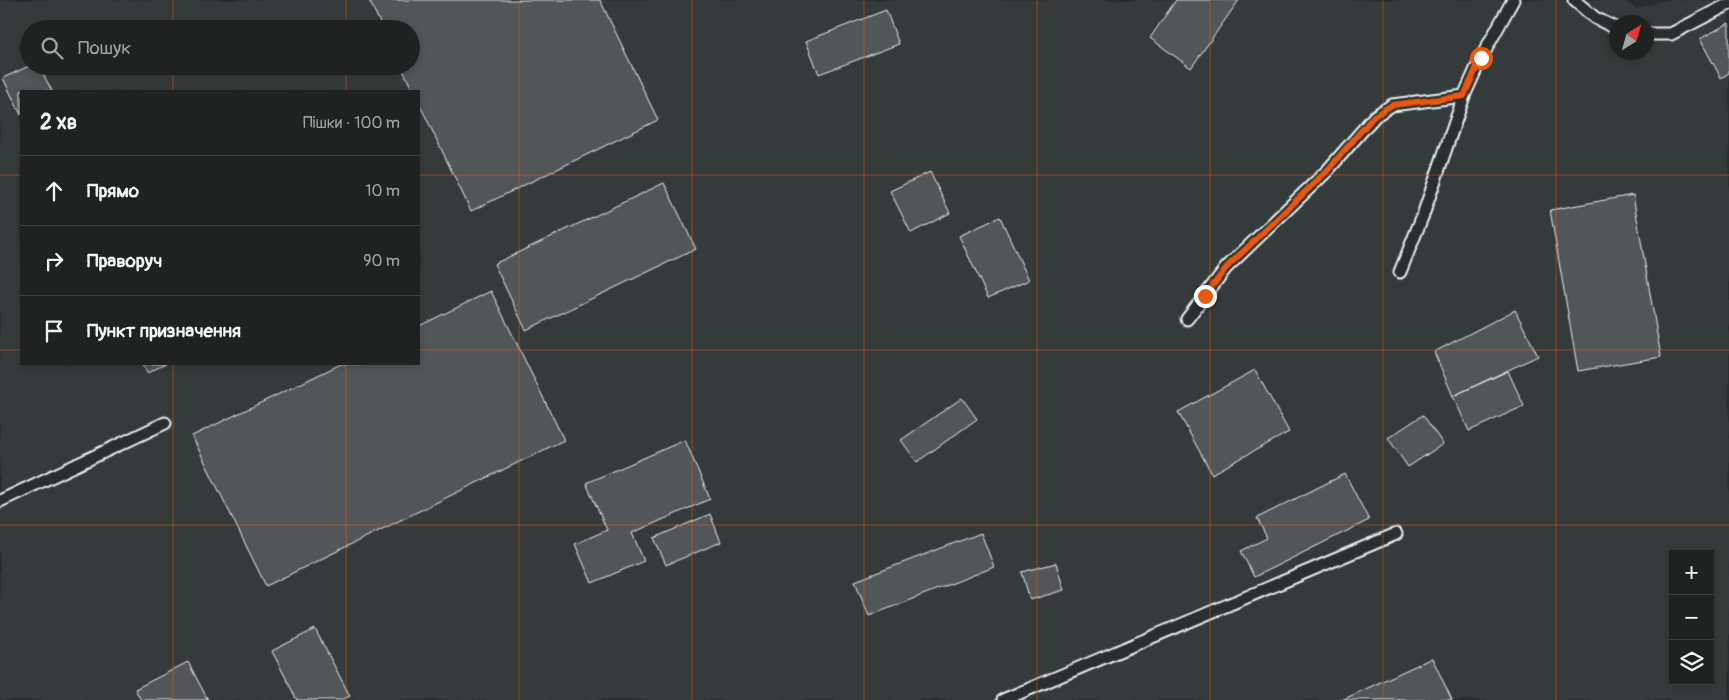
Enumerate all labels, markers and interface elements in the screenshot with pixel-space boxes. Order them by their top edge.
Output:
north arrow [1609,15,1654,60]
search box [20,20,420,75]
icon: search [38,34,66,62]
text: Пошук [78,36,131,60]
route start [1470,47,1493,70]
text: 2 хв [40,109,77,136]
text: Пішки · 100 m [303,113,400,133]
icon: ahead [40,177,68,205]
text: Прямо [87,179,139,203]
text: 10 m [365,181,400,201]
icon: right [40,247,68,275]
text: Праворуч [87,249,162,273]
text: 90 m [363,251,400,271]
route end [1194,285,1217,308]
icon: arrive [40,317,68,345]
text: Пункт призначення [87,319,241,343]
map controls [1669,550,1714,685]
button: + [1669,550,1714,595]
button: − [1669,595,1714,640]
button: layers [1669,640,1714,685]

